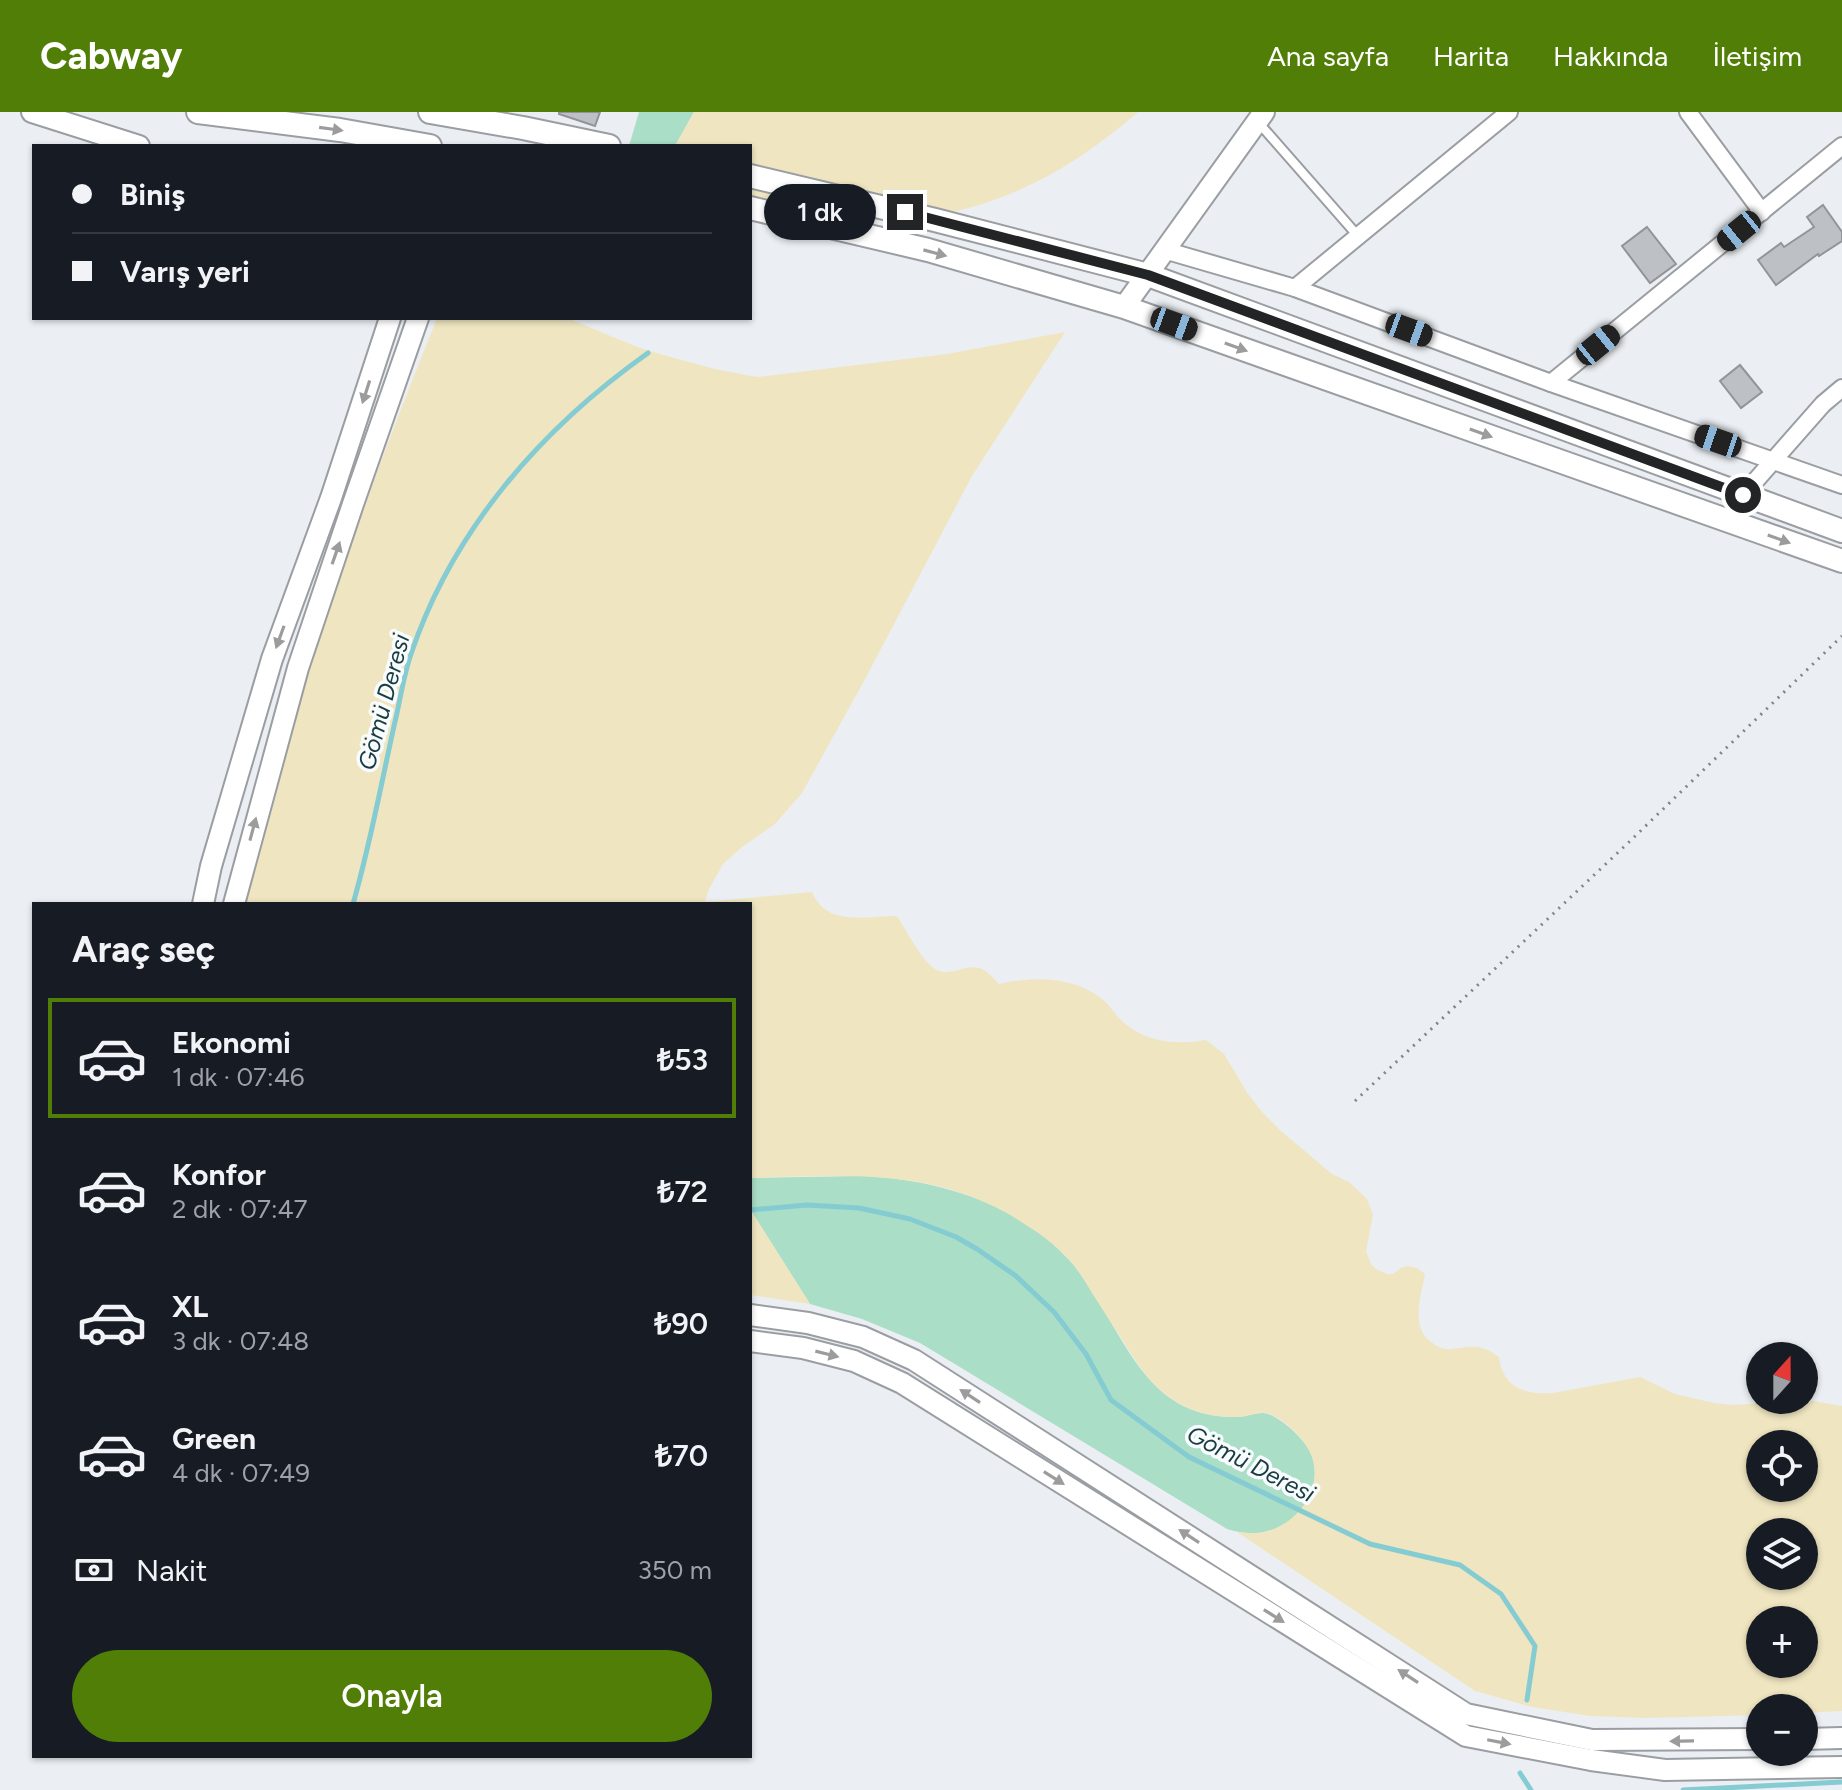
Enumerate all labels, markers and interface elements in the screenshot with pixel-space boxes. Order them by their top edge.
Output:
text: Cabway [40,33,182,79]
text: Ana sayfa [1267,39,1389,73]
text: Harita [1433,39,1509,73]
text: Hakkında [1553,39,1668,73]
text: İletişim [1712,39,1802,73]
one-way arrow [319,123,344,136]
text: Biniş [120,176,186,213]
callout: 1 dk [765,184,877,240]
route end [887,194,923,230]
text: 1 dk [797,196,843,228]
car [1713,207,1765,255]
one-way arrow [922,247,947,259]
text: Varış yeri [120,253,250,290]
car [1147,305,1201,343]
car [1382,311,1436,349]
car [1572,321,1624,369]
one-way arrow [1224,341,1248,353]
one-way arrow [359,380,371,404]
car [1691,422,1745,460]
one-way arrow [1470,428,1494,440]
route start [1725,477,1761,513]
one-way arrow [1767,533,1791,546]
one-way arrow [331,541,343,565]
one-way arrow [273,625,286,649]
water label: Gömü Deresi [351,630,416,773]
one-way arrow [248,816,260,841]
text: Araç seç [72,928,215,971]
icon: car [76,1022,148,1094]
text: Ekonomi [172,1024,291,1061]
text: ₺53 [657,1041,708,1078]
text: 1 dk · 07:46 [172,1061,305,1093]
icon: car [76,1154,148,1226]
text: Konfor [172,1156,266,1193]
text: ₺72 [657,1173,708,1210]
text: 2 dk · 07:47 [172,1193,308,1225]
icon: car [76,1286,148,1358]
text: XL [172,1288,208,1325]
text: ₺90 [654,1305,708,1342]
text: 3 dk · 07:48 [172,1325,309,1357]
north arrow [1746,1342,1818,1414]
map controls [1746,1342,1818,1766]
one-way arrow [814,1348,839,1361]
one-way arrow [959,1389,981,1403]
icon: car [76,1418,148,1490]
water label: Gömü Deresi [1182,1419,1320,1508]
text: Green [172,1420,256,1457]
button: locate [1746,1430,1818,1502]
text: ₺70 [655,1437,708,1474]
text: 4 dk · 07:49 [172,1457,310,1489]
one-way arrow [1043,1471,1065,1485]
button: layers [1746,1518,1818,1590]
one-way arrow [1178,1530,1200,1544]
icon: cash [72,1548,116,1592]
text: Nakit [136,1552,207,1589]
text: 350 m [638,1554,712,1586]
button: + [1746,1606,1818,1678]
one-way arrow [1263,1609,1285,1623]
button: Onayla [72,1650,712,1742]
one-way arrow [1397,1670,1419,1684]
button: − [1746,1694,1818,1766]
one-way arrow [1669,1734,1694,1747]
one-way arrow [1487,1737,1512,1749]

